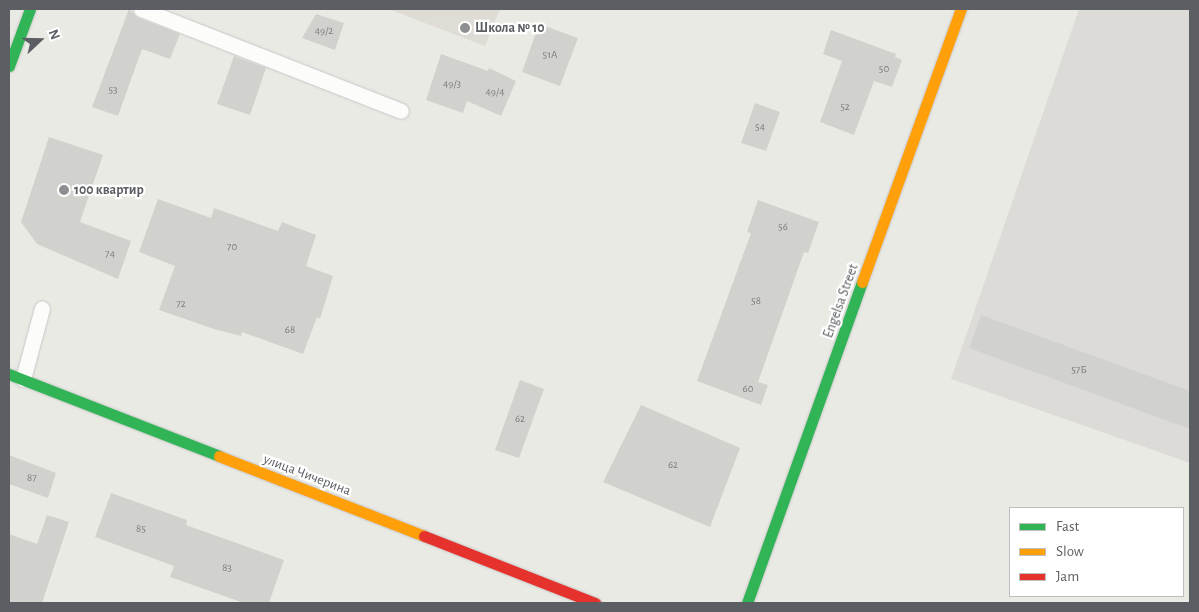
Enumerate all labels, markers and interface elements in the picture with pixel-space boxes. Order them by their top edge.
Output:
north arrow [15,15,65,65]
place label: Школа № 10 [475,20,544,36]
marker: Школа № 10 [459,22,471,34]
house number: 49/2 [315,24,333,38]
text: N [46,28,62,42]
house number: 51А [543,48,557,62]
house number: 50 [879,62,889,76]
house number: 49/3 [443,77,461,91]
house number: 53 [108,83,118,97]
house number: 49/4 [486,85,504,99]
house number: 52 [840,100,850,114]
house number: 54 [755,120,765,134]
place label: 100 квартир [74,182,144,198]
marker: 100 квартир [58,184,70,196]
house number: 56 [778,220,788,234]
house number: 70 [227,240,237,254]
house number: 74 [105,247,115,261]
street label: Engelsa Street [820,262,862,340]
house number: 58 [751,294,761,308]
house number: 72 [176,297,186,311]
house number: 68 [285,323,295,337]
house number: 57Б [1071,363,1087,377]
house number: 60 [743,382,753,396]
house number: 62 [515,412,525,426]
street label: улица Чичерина [261,451,353,499]
house number: 62 [668,458,678,472]
house number: 87 [27,471,37,485]
legend [1009,507,1184,597]
text: Fast [1056,519,1079,534]
house number: 85 [136,522,146,536]
text: Slow [1056,544,1084,559]
house number: 83 [222,561,232,575]
text: Jam [1056,569,1079,584]

